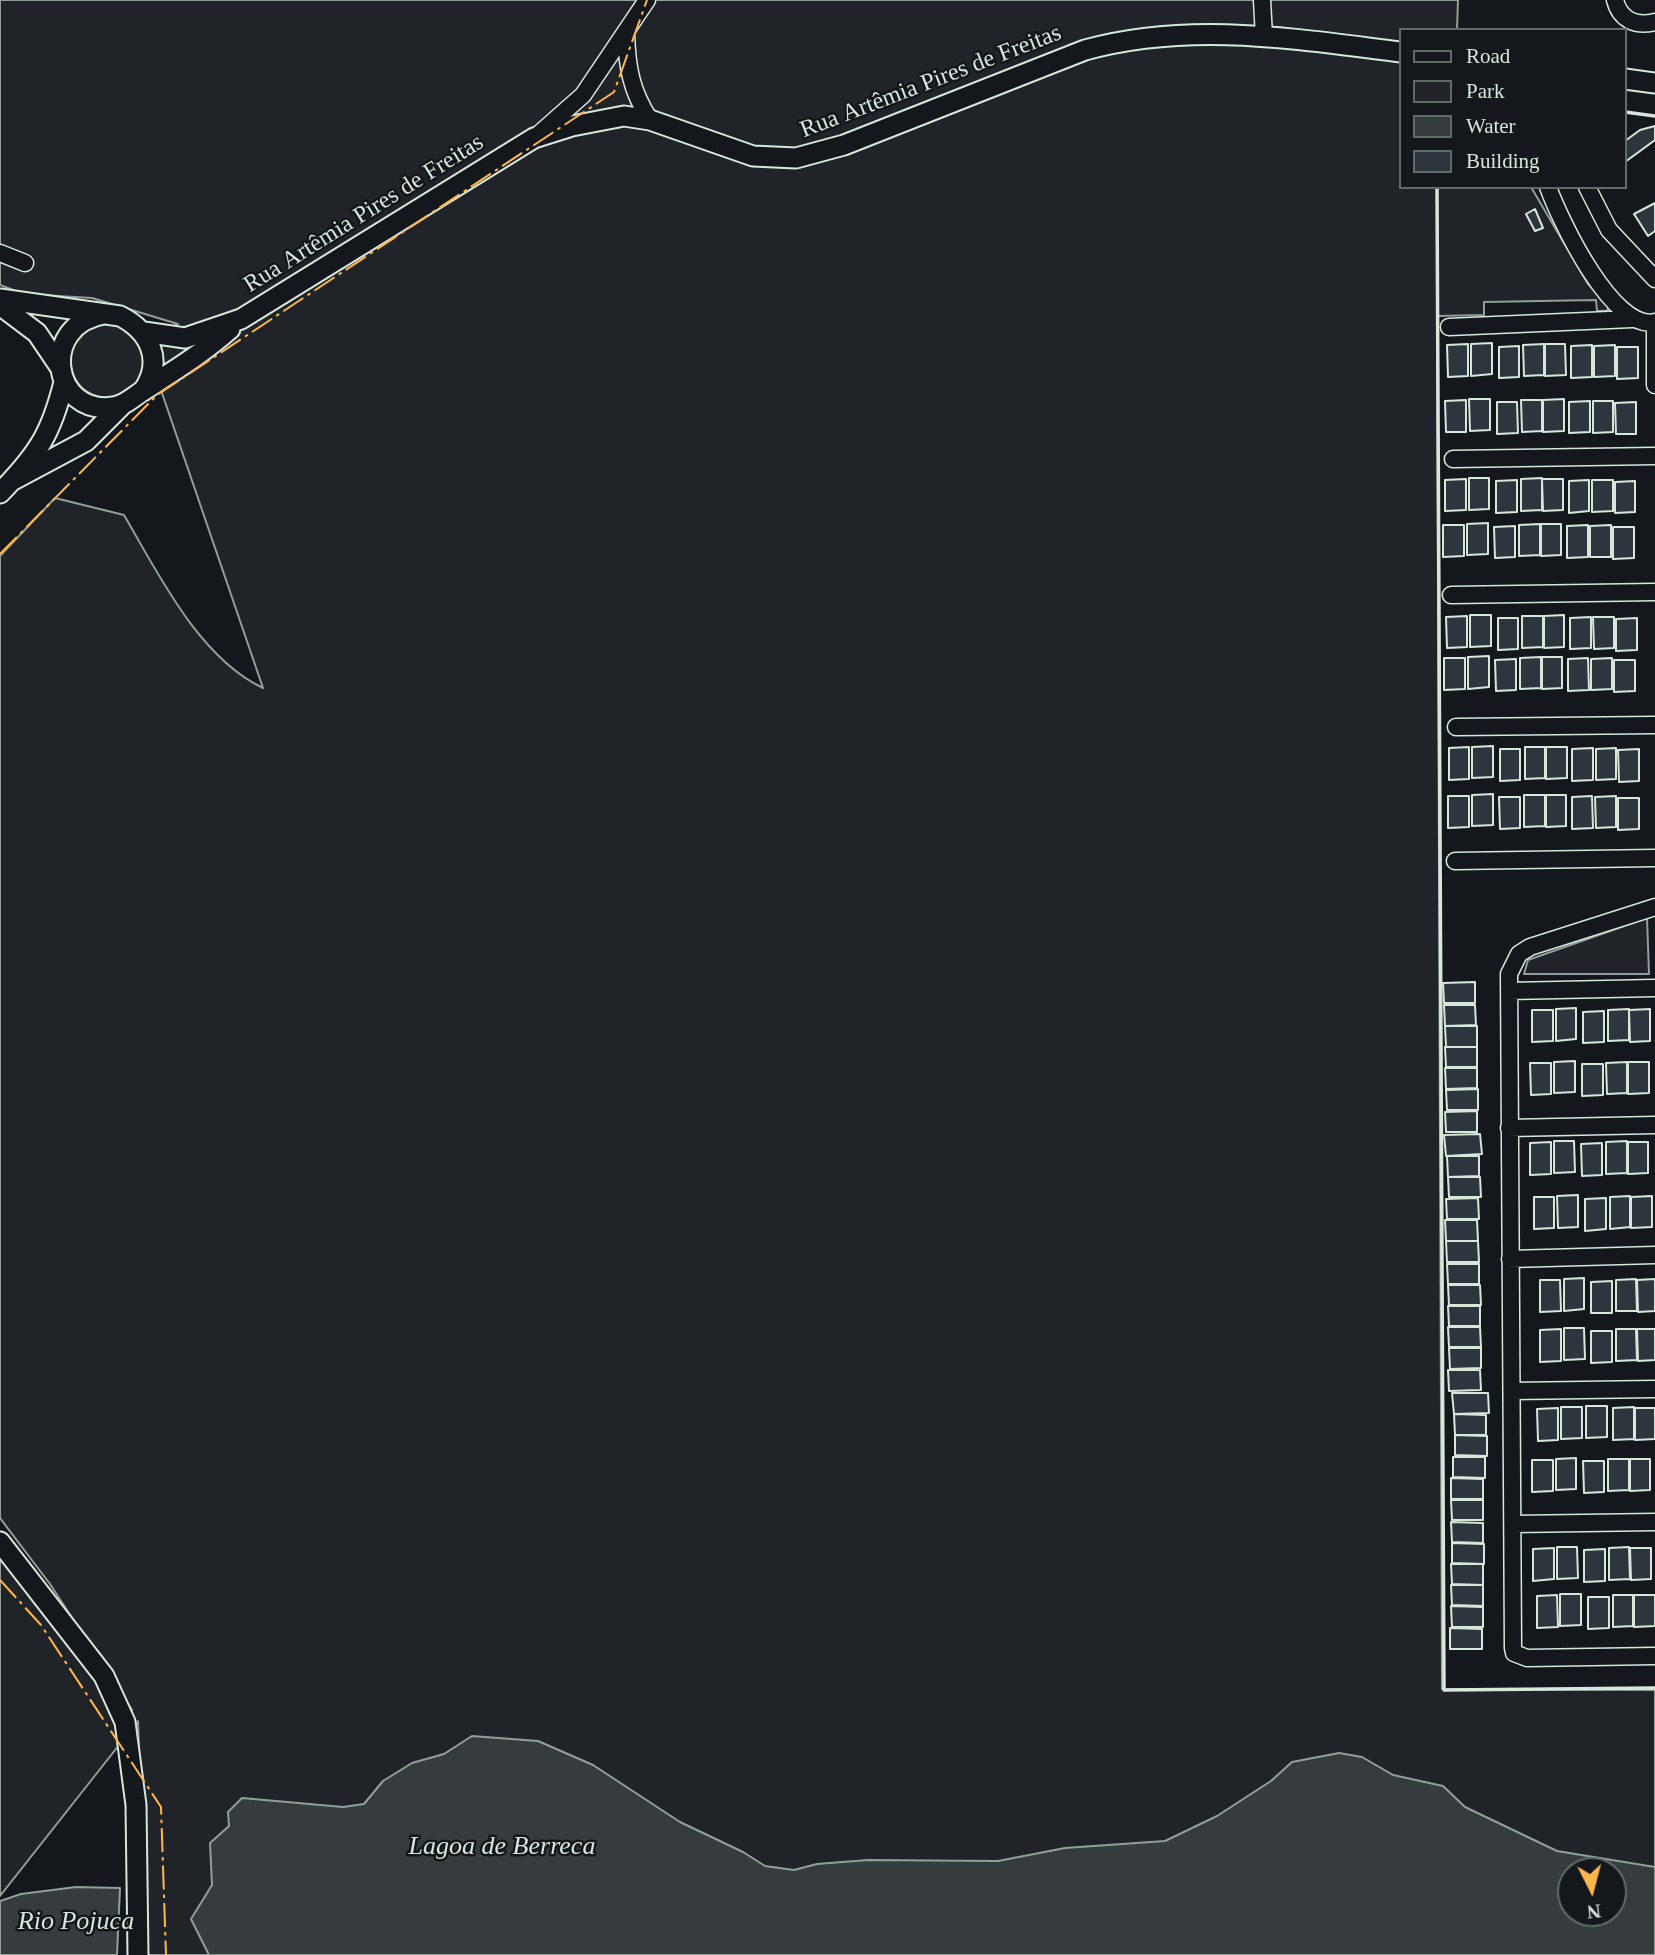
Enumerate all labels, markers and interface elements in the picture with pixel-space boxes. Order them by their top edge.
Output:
street label: Rua Artêmia Pires de Freitas [796,19,1066,145]
legend [1400,28,1627,189]
text: Road [1466,44,1510,68]
text: Park [1466,79,1505,103]
text: Water [1466,114,1516,138]
street label: Rua Artêmia Pires de Freitas [239,128,489,300]
text: Building [1466,149,1540,173]
water label: Lagoa de Berreca [409,1831,595,1863]
north arrow [1557,1857,1627,1927]
text: N [1586,1900,1602,1923]
water label: Rio Pojuca [18,1906,134,1938]

